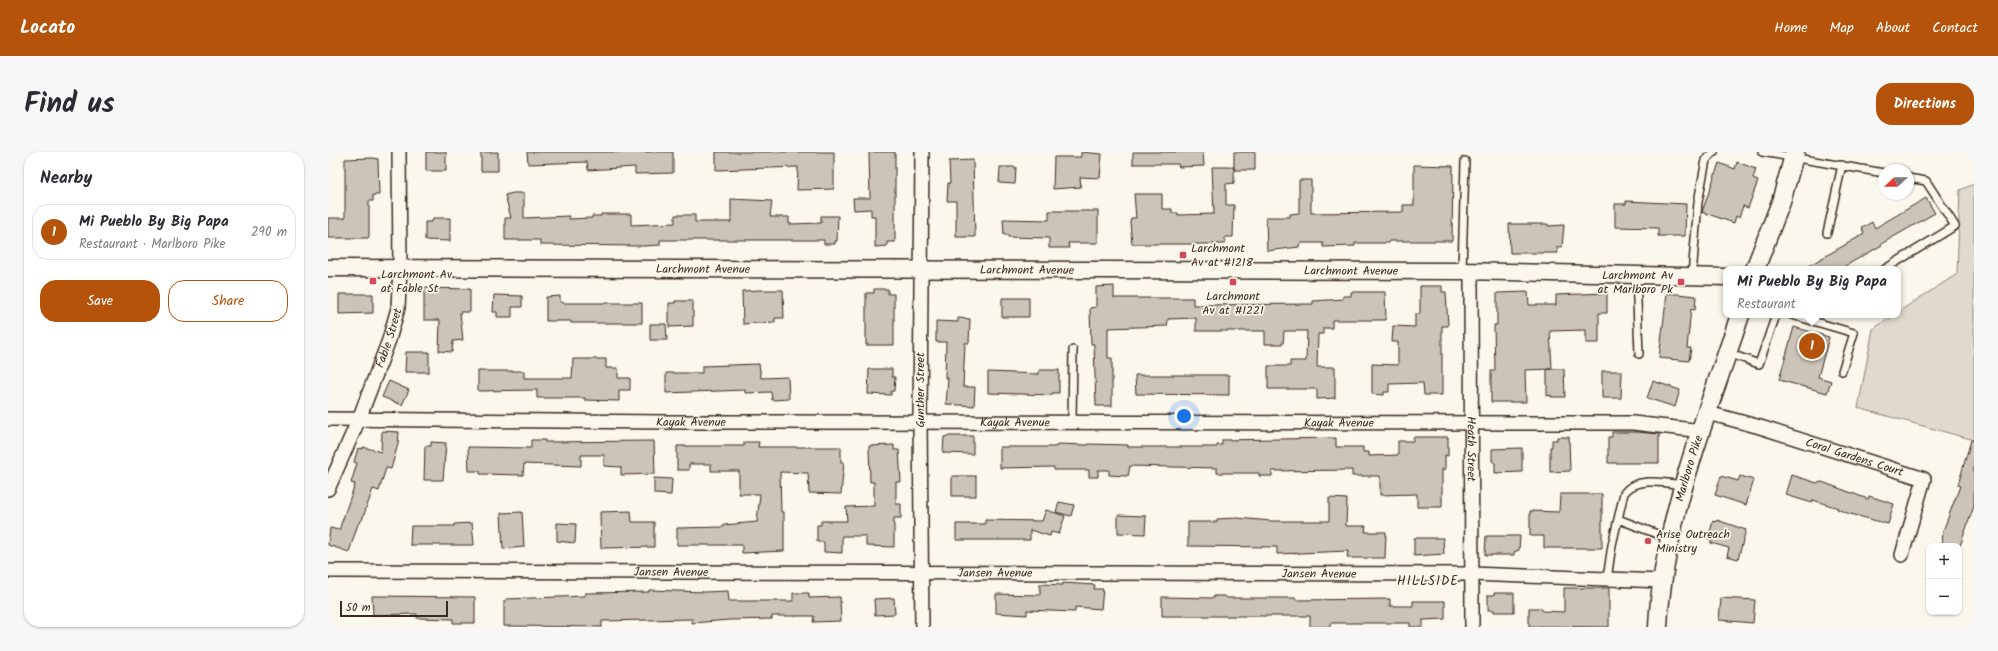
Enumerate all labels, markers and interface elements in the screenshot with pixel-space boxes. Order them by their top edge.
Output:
text: Locato [20,13,75,43]
text: Home [1774,17,1808,39]
text: Map [1830,17,1854,39]
text: About [1876,17,1910,39]
text: Contact [1932,17,1978,39]
text: Find us [24,82,115,127]
button: Directions [1876,83,1974,125]
north arrow [1878,164,1914,200]
text: Nearby [40,165,92,192]
text: Mi Pueblo By Big Papa [79,210,229,234]
text: 1 [52,222,56,243]
text: 290 m [251,222,287,243]
text: Restaurant · Marlboro Pike [79,234,225,255]
place label: Larchmont Av at #1218 [1191,239,1254,272]
marker: Larchmont Av at #1218 [1178,250,1188,260]
street label: Larchmont Avenue [656,259,751,279]
street label: Larchmont Avenue [980,260,1075,279]
street label: Larchmont Avenue [1304,261,1399,280]
place label: Larchmont Av at Fable St [381,265,453,298]
place label: Larchmont Av at Marlboro Pk [1598,266,1674,299]
popup [1723,266,1901,318]
text: Mi Pueblo By Big Papa [1737,270,1887,294]
marker: Larchmont Av at Fable St [368,276,378,286]
marker: Larchmont Av at #1221 [1228,277,1238,287]
marker: Larchmont Av at Marlboro Pk [1676,277,1686,287]
button: Save [40,280,160,322]
button: Share [168,280,288,322]
place label: Larchmont Av at #1221 [1202,287,1264,320]
text: Restaurant [1737,294,1796,315]
street label: Fable Street [370,305,407,370]
pin: 1 [1799,331,1825,361]
street label: Gunther Street [911,352,930,428]
your location [1174,406,1194,426]
street label: Kayak Avenue [656,412,727,432]
street label: Kayak Avenue [980,413,1051,432]
street label: Kayak Avenue [1304,413,1375,432]
street label: Heath Street [1462,416,1481,482]
street label: Marlboro Pike [1670,432,1708,504]
street label: Coral Gardens Court [1803,433,1906,482]
place label: Arise Outreach Ministry [1656,525,1730,558]
marker: Arise Outreach Ministry [1643,536,1653,546]
map controls [1926,543,1962,615]
button: + [1926,543,1962,579]
street label: Jansen Avenue [634,562,709,581]
street label: Jansen Avenue [958,563,1033,582]
street label: Jansen Avenue [1282,564,1357,583]
district label: HILLSIDE [1397,571,1459,592]
button: − [1926,579,1962,615]
scale bar [340,599,448,618]
text: 50 m [346,599,371,617]

